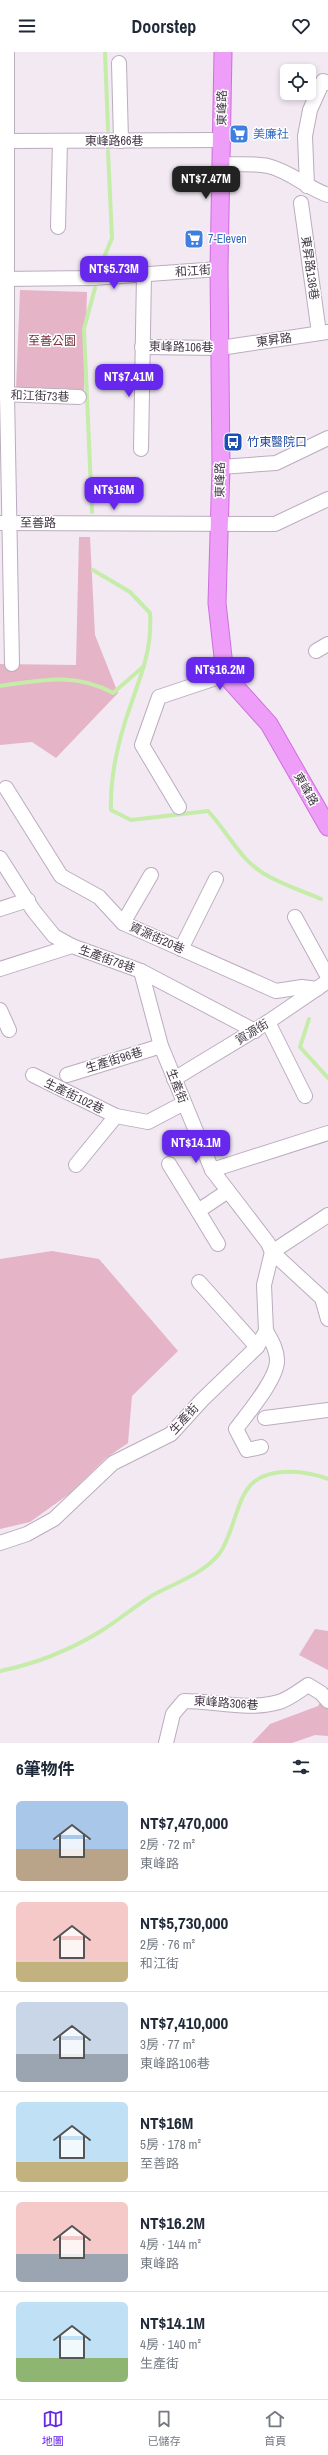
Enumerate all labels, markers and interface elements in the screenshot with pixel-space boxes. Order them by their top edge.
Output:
text: Doorstep [132,14,196,39]
icon: menu [16,15,38,37]
icon: heart [290,15,312,37]
map controls [280,64,316,100]
button: locate [280,64,316,100]
street label: 東峰路 [214,90,230,126]
supermarket icon: 美廉社 [228,123,250,145]
place label: 美廉社 [253,126,289,142]
street label: 東峰路66巷 [85,133,143,149]
pin: NT$7.47M [165,166,247,200]
text: NT$7.47M [181,170,231,187]
supermarket icon: 7-Eleven [183,228,205,250]
place label: 7-Eleven [208,231,247,247]
street label: 東昇路136巷 [298,235,322,301]
pin: NT$5.73M [73,256,155,290]
text: NT$5.73M [89,260,139,277]
street label: 和江街 [174,262,212,280]
street label: 東昇路 [255,330,293,350]
park label: 至善公園 [28,333,76,349]
street label: 東峰路106巷 [149,338,213,356]
pin: NT$7.41M [88,364,170,398]
text: NT$7.41M [104,368,154,385]
street label: 和江街73巷 [10,387,70,405]
bus stop icon: 竹東醫院口 [222,431,244,453]
place label: 竹東醫院口 [247,434,307,450]
street label: 東峰路 [212,462,228,498]
pin: NT$16M [81,477,147,511]
text: NT$16M [94,481,134,498]
street label: 至善路 [20,515,56,531]
pin: NT$16.2M [179,657,261,691]
text: NT$16.2M [195,661,245,678]
street label: 東峰路 [290,769,322,809]
street label: 資源街20巷 [127,919,187,957]
street label: 生產街78巷 [77,941,137,977]
street label: 資源街 [232,1016,272,1048]
street label: 生產街96巷 [83,1044,145,1076]
street label: 生產街 [163,1066,191,1106]
street label: 生產街102巷 [42,1075,106,1117]
pin: NT$14.1M [155,1130,237,1164]
text: NT$14.1M [171,1134,221,1151]
street label: 生產街 [166,1400,202,1438]
street label: 東峰路306巷 [193,1693,259,1713]
icon: filters [290,1756,312,1778]
text: 6筆物件 [16,1757,75,1780]
text: NT$7,470,000 [140,1811,228,1834]
icon: home [48,1817,96,1865]
text: 2房 · 72 m² [140,1836,195,1853]
text: 東峰路 [140,1855,179,1872]
text: NT$5,730,000 [140,1911,228,1934]
icon: home [48,1918,96,1966]
text: 2房 · 76 m² [140,1936,195,1953]
text: 和江街 [140,1955,179,1972]
text: NT$7,410,000 [140,2011,228,2034]
icon: home [48,2018,96,2066]
text: 3房 · 77 m² [140,2036,195,2053]
text: 東峰路106巷 [140,2055,210,2072]
text: NT$16M [140,2111,193,2134]
icon: home [48,2118,96,2166]
text: 5房 · 178 m² [140,2136,201,2153]
text: 至善路 [140,2155,179,2172]
text: NT$16.2M [140,2211,205,2234]
icon: home [48,2218,96,2266]
text: 4房 · 144 m² [140,2236,201,2253]
text: 東峰路 [140,2255,179,2272]
text: NT$14.1M [140,2311,205,2334]
icon: home [48,2318,96,2366]
text: 4房 · 140 m² [140,2336,201,2353]
text: 生產街 [140,2355,179,2372]
tab: 地圖 [42,2408,64,2448]
tab: 已儲存 [147,2408,180,2448]
tab: 首頁 [264,2408,286,2448]

